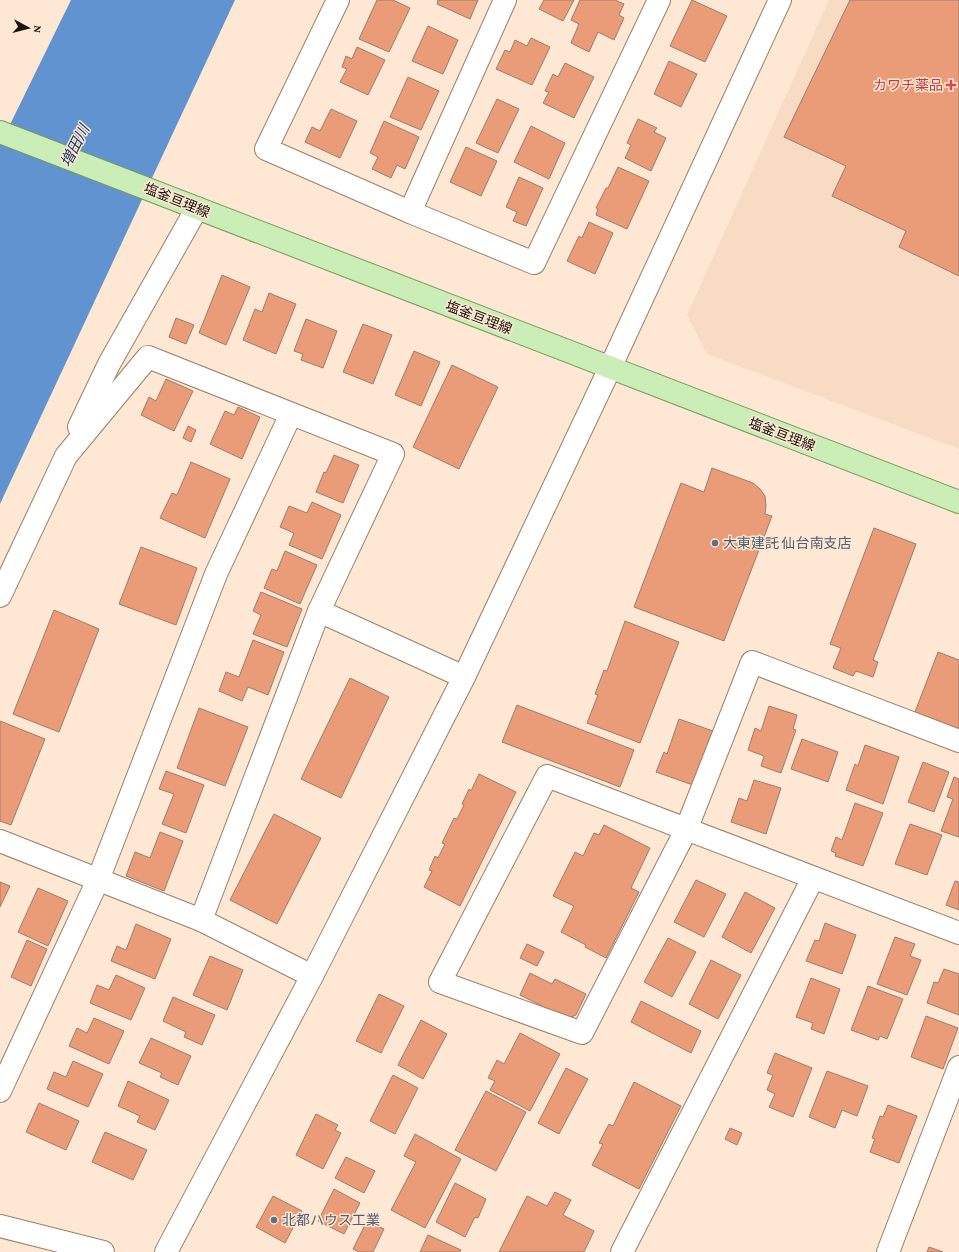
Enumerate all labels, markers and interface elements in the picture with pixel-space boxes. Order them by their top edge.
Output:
north arrow [8,8,48,48]
text: N [31,25,44,34]
place label: カワチ薬品 [873,77,943,93]
marker: カワチ薬品 [946,80,956,90]
water label: 増田川 [58,121,93,170]
street label: 塩釜亘理線 [142,179,212,221]
street label: 塩釜亘理線 [443,297,515,337]
street label: 塩釜亘理線 [746,414,818,454]
place label: 大東建託 仙台南支店 [723,535,852,551]
marker: 大東建託 仙台南支店 [710,538,720,548]
place label: 北都ハウス工業 [282,1212,380,1228]
marker: 北都ハウス工業 [269,1215,279,1225]

